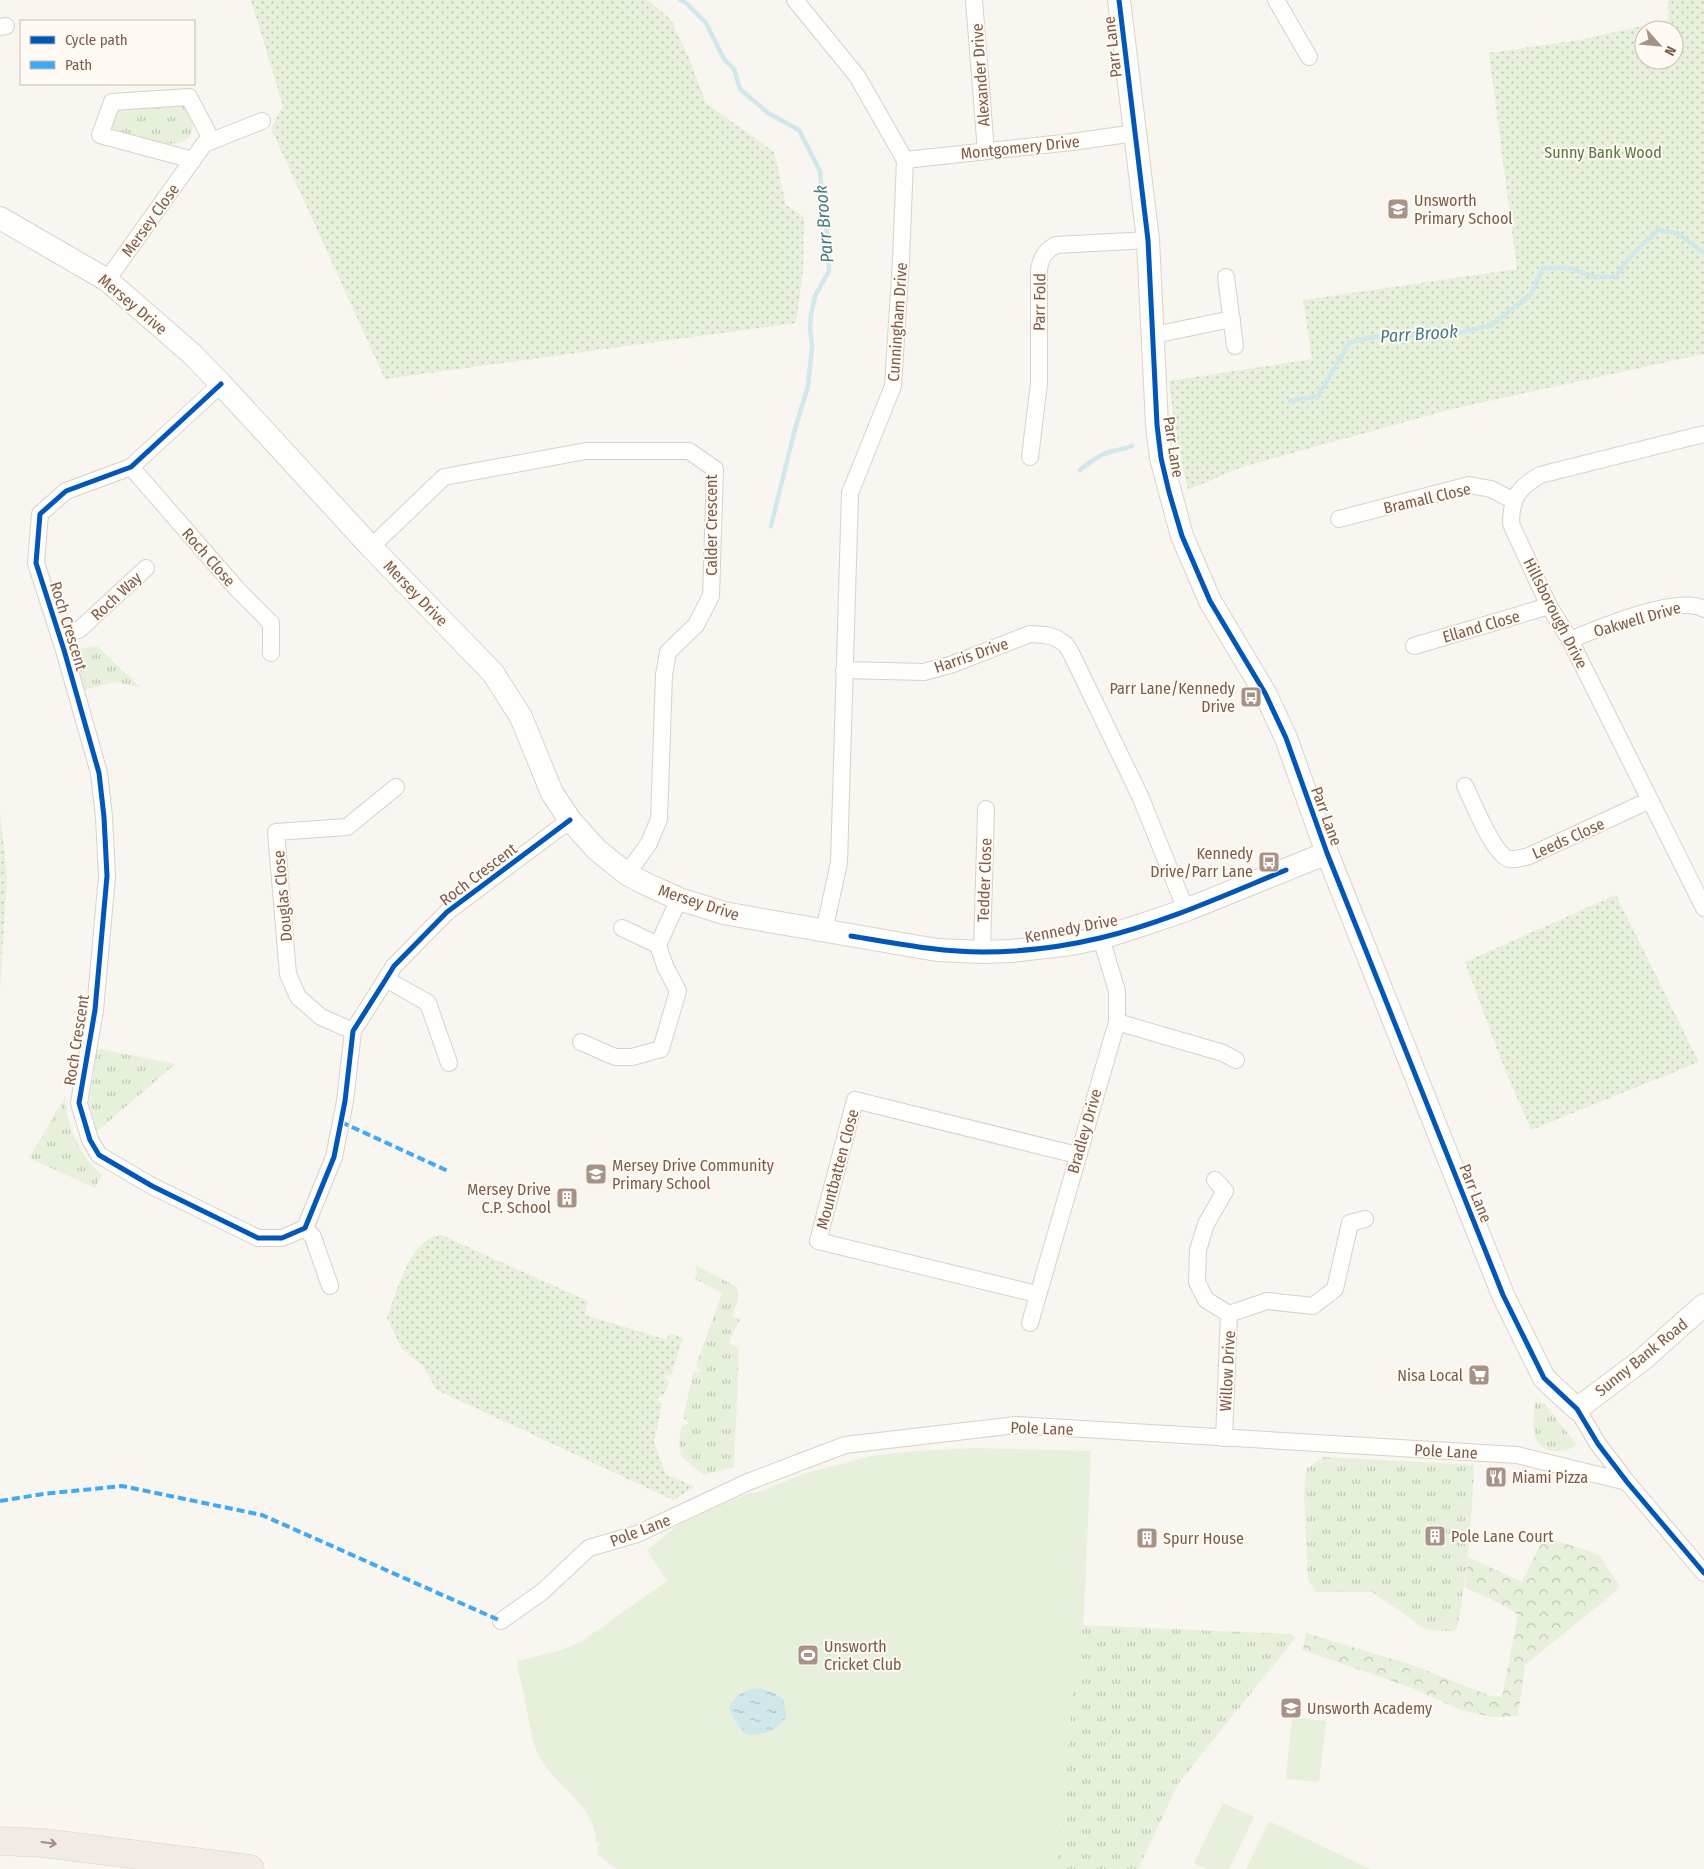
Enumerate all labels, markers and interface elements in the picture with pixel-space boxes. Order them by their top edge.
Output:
street label: Parr Lane [1099,15,1126,79]
legend [20,20,195,85]
north arrow [1634,20,1684,70]
street label: Alexander Drive [967,23,994,127]
text: Cycle path [65,31,128,49]
text: N [1661,43,1680,58]
text: Path [65,56,92,74]
street label: Montgomery Drive [960,132,1081,163]
park label: Sunny Bank Wood [1544,143,1662,162]
street label: Mersey Close [118,180,183,260]
water label: Parr Brook [810,184,838,264]
place label: Unsworth Primary School [1414,191,1513,228]
school or university icon: Unsworth Primary School [1386,197,1410,221]
street label: Cunningham Drive [884,262,911,382]
street label: Mersey Drive [94,270,171,339]
street label: Parr Fold [1029,273,1050,331]
water label: Parr Brook [1379,320,1459,348]
street label: Parr Lane [1159,415,1188,479]
street label: Calder Crescent [702,473,721,576]
street label: Bramall Close [1382,479,1473,518]
street label: Roch Close [178,524,239,590]
street label: Hillsborough Drive [1520,555,1592,672]
street label: Mersey Drive [380,557,452,630]
street label: Roch Way [87,568,146,625]
street label: Roch Crescent [46,579,91,674]
street label: Oakwell Drive [1591,598,1683,641]
street label: Elland Close [1440,606,1522,647]
street label: Harris Drive [932,634,1011,677]
place label: Parr Lane/Kennedy Drive [1109,679,1236,716]
bus stop icon: Parr Lane/Kennedy Drive [1239,685,1263,709]
street label: Parr Lane [1307,784,1346,848]
street label: Leeds Close [1529,814,1607,863]
street label: Tedder Close [974,838,995,922]
street label: Roch Crescent [436,839,521,910]
place label: Kennedy Drive/Parr Lane [1150,844,1254,881]
street label: Douglas Close [269,850,296,942]
bus stop icon: Kennedy Drive/Parr Lane [1257,850,1281,874]
street label: Mersey Drive [656,880,742,925]
street label: Kennedy Drive [1023,910,1119,947]
street label: Roch Crescent [60,992,93,1087]
street label: Bradley Drive [1063,1087,1106,1176]
street label: Mountbatten Close [812,1107,863,1231]
place label: Mersey Drive Community Primary School [612,1156,775,1193]
street label: Parr Lane [1455,1161,1496,1225]
school or university icon: Mersey Drive Community Primary School [584,1162,608,1186]
place label: Mersey Drive C.P. School [467,1180,551,1217]
building icon: Mersey Drive C.P. School [555,1186,579,1210]
street label: Sunny Bank Road [1591,1314,1691,1400]
street label: Willow Drive [1216,1330,1239,1412]
supermarket icon: Nisa Local [1467,1363,1491,1387]
place label: Nisa Local [1397,1366,1463,1385]
street label: Pole Lane [1010,1418,1074,1439]
street label: Pole Lane [1414,1440,1478,1463]
restaurant icon: Miami Pizza [1484,1465,1508,1489]
place label: Miami Pizza [1512,1468,1588,1487]
street label: Pole Lane [607,1510,673,1551]
building icon: Pole Lane Court [1423,1524,1447,1548]
building icon: Spurr House [1135,1526,1159,1550]
place label: Pole Lane Court [1451,1527,1554,1546]
place label: Spurr House [1163,1529,1244,1548]
place label: Unsworth Cricket Club [824,1637,902,1674]
sports icon: Unsworth Cricket Club [796,1643,820,1667]
school or university icon: Unsworth Academy [1279,1696,1303,1720]
place label: Unsworth Academy [1307,1699,1433,1718]
one-way arrow [40,1838,56,1848]

